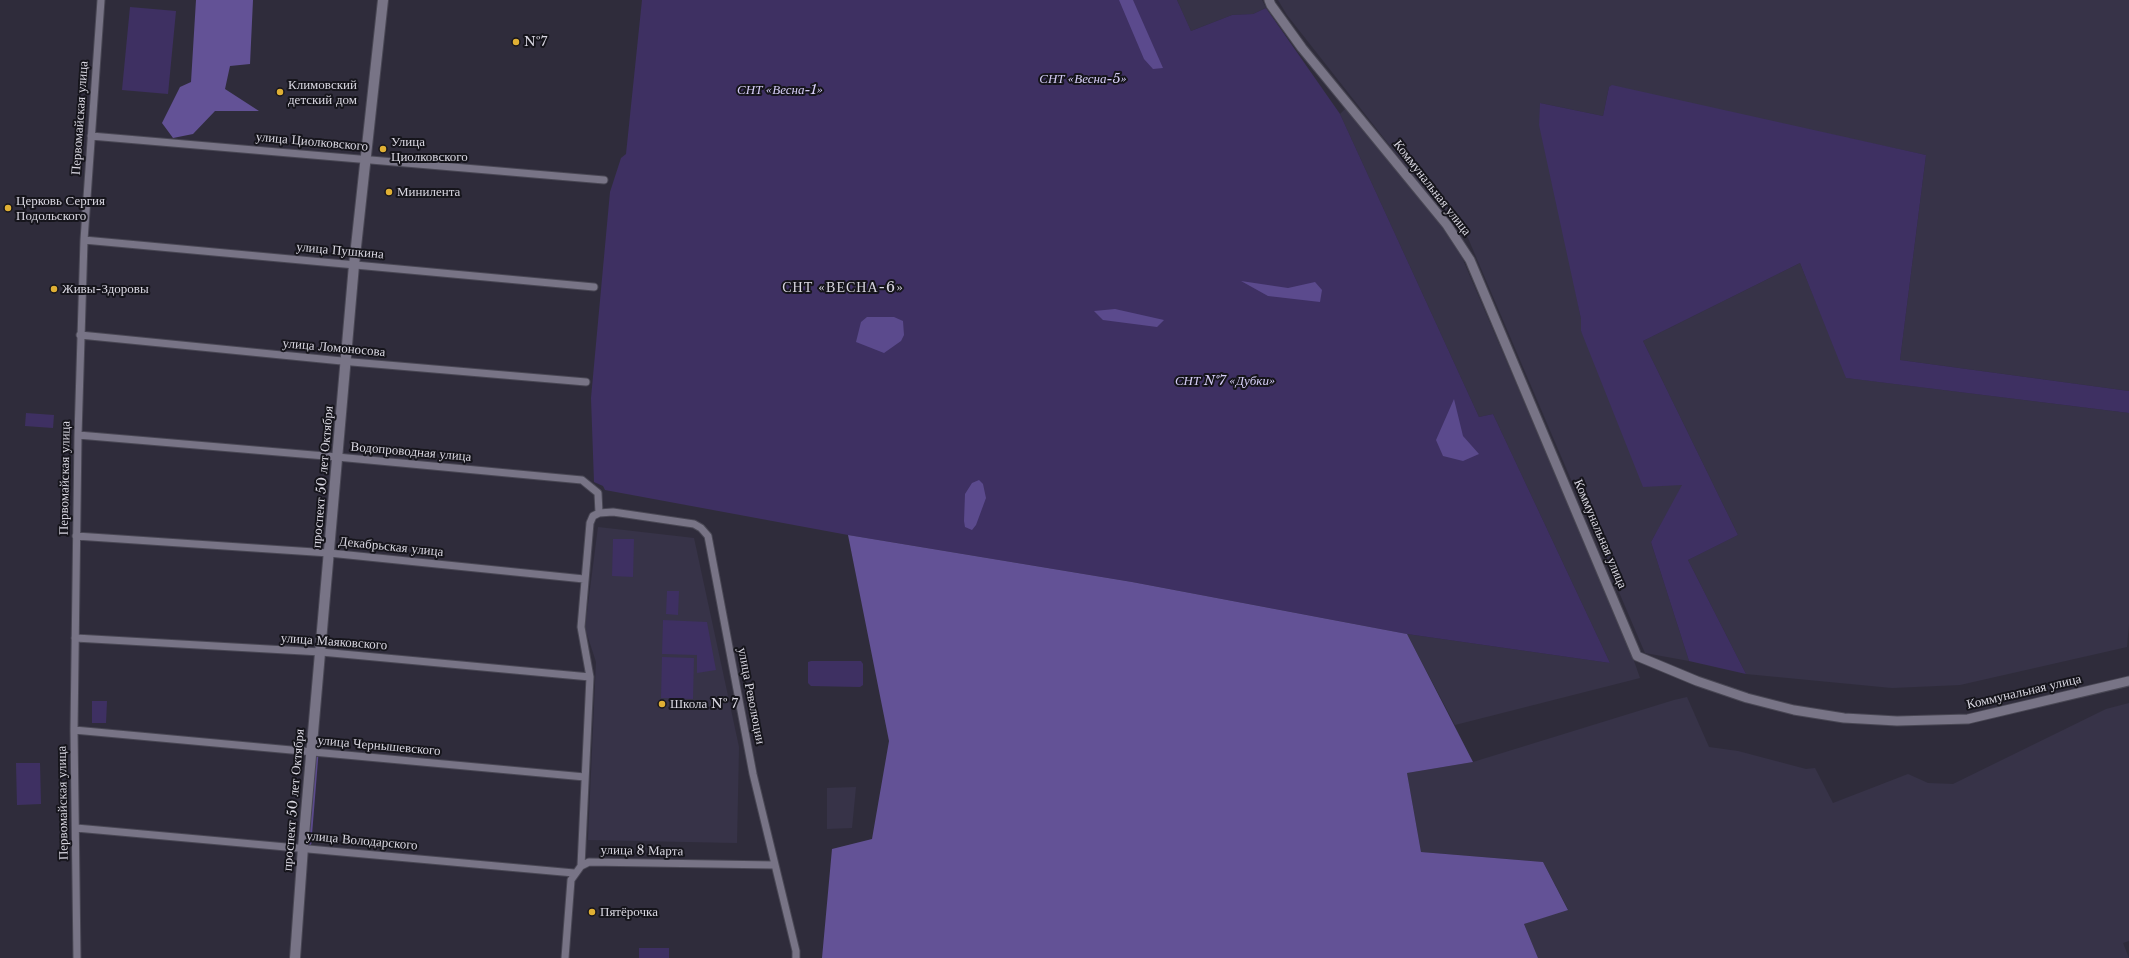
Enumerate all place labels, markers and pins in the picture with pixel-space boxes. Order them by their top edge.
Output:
place label: №7 [524,34,547,50]
marker: №7 [511,37,521,47]
place label: Климовский детский дом [288,77,357,108]
marker: Климовский детский дом [275,87,285,97]
place label: Улица Циолковского [391,134,468,165]
marker: Улица Циолковского [378,144,388,154]
place label: Минилента [397,184,460,200]
marker: Минилента [384,187,394,197]
place label: Церковь Сергия Подольского [16,193,105,224]
marker: Церковь Сергия Подольского [3,203,13,213]
place label: Живы-Здоровы [62,281,149,297]
marker: Живы-Здоровы [49,284,59,294]
place label: Школа № 7 [670,696,738,712]
marker: Школа № 7 [657,699,667,709]
place label: Пятёрочка [600,904,658,920]
marker: Пятёрочка [587,907,597,917]

